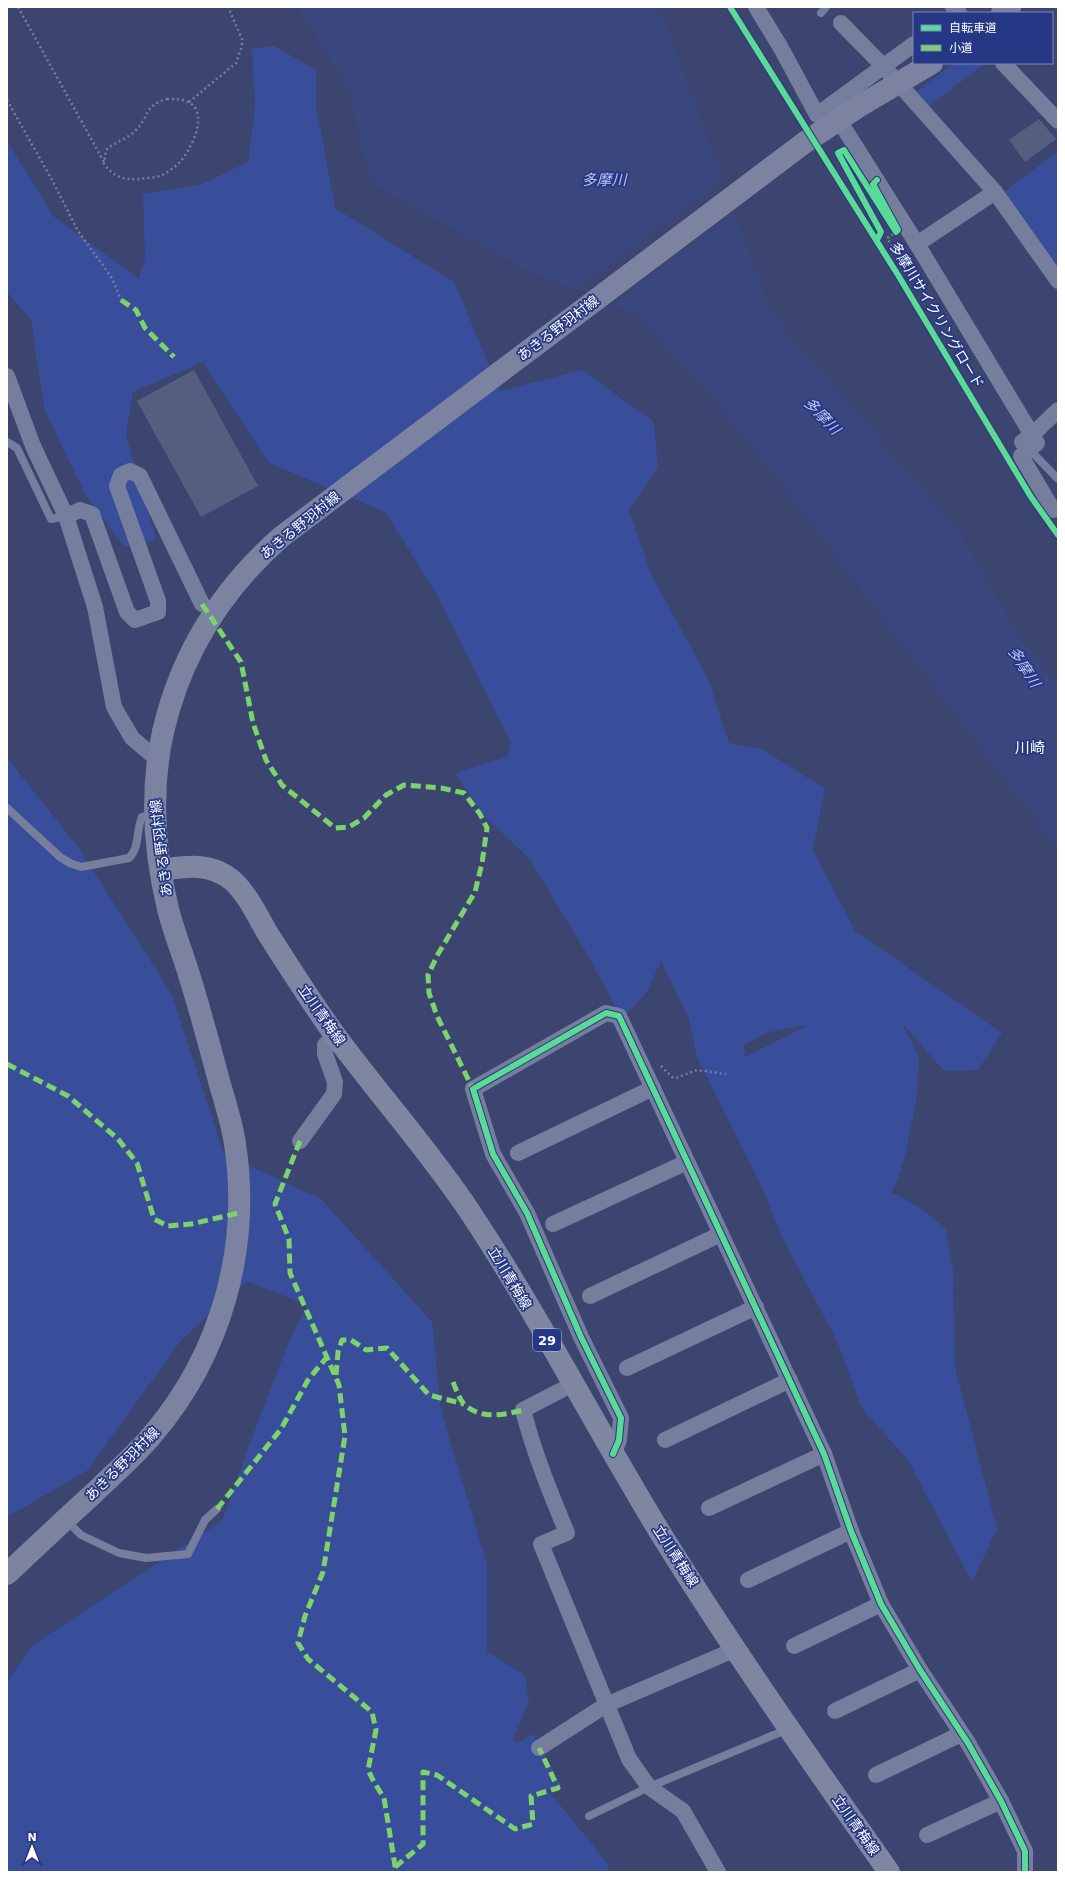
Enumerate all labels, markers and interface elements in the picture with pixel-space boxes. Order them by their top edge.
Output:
legend [913,12,1053,64]
text: 自転車道 [949,21,997,35]
text: 小道 [949,41,973,55]
water label: 多摩川 [581,171,628,189]
street label: 多摩川サイクリングロード [887,239,987,391]
street label: あきる野羽村線 [514,292,602,364]
water label: 多摩川 [800,394,845,440]
street label: あきる野羽村線 [257,488,343,562]
water label: 多摩川 [1004,643,1045,692]
district label: 川崎 [1015,739,1045,757]
street label: あきる野羽村線 [147,799,175,897]
street label: 立川青梅線 [295,982,349,1048]
street label: 立川青梅線 [485,1244,535,1312]
road number: 29 [533,1329,561,1351]
street label: あきる野羽村線 [82,1424,162,1504]
street label: 立川青梅線 [650,1522,702,1590]
street label: 立川青梅線 [829,1792,883,1858]
north arrow [12,1827,52,1867]
text: N [27,1831,37,1844]

